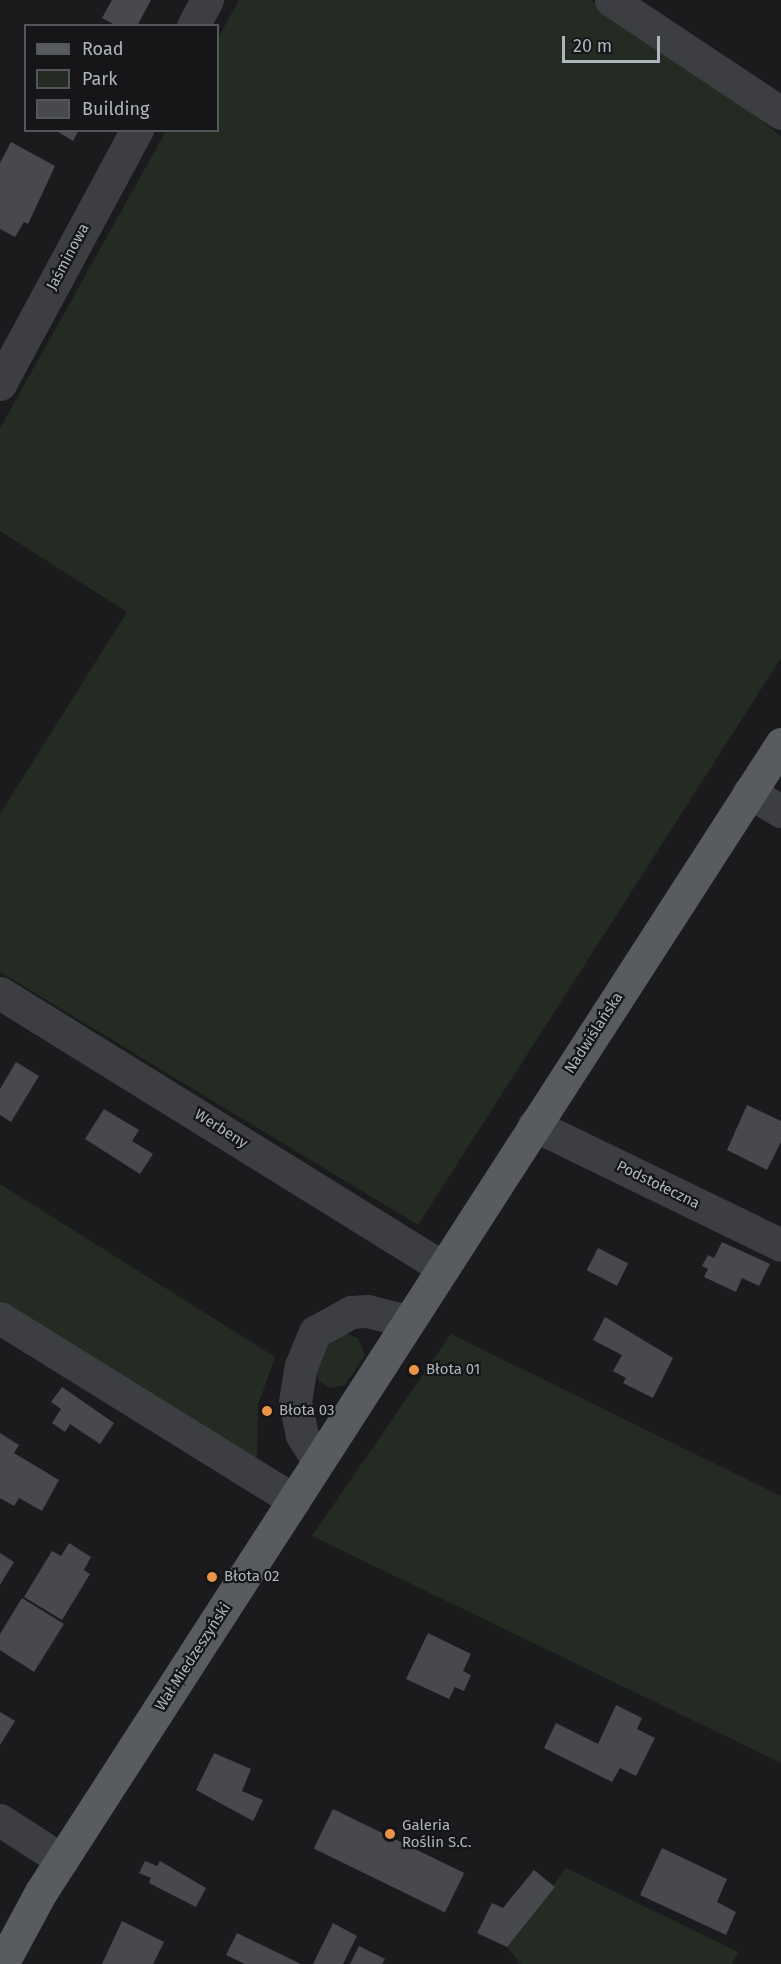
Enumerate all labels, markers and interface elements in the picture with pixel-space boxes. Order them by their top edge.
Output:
legend [24,24,219,132]
scale bar [565,24,662,62]
text: 20 m [573,35,612,57]
text: Road [82,38,124,60]
text: Park [82,68,117,90]
text: Building [82,98,149,120]
street label: Jaśminowa [43,221,93,293]
street label: Nadwiślańska [561,989,627,1077]
street label: Werbeny [191,1106,251,1152]
street label: Podstołeczna [613,1157,703,1213]
place label: Błota 01 [426,1361,480,1379]
marker: Błota 01 [407,1363,421,1377]
place label: Błota 03 [279,1402,335,1420]
marker: Błota 03 [260,1404,274,1418]
place label: Błota 02 [224,1568,279,1586]
marker: Błota 02 [205,1570,219,1584]
street label: Wał Miedzeszyński [151,1600,235,1714]
place label: Galeria Roślin S.C. [402,1816,471,1851]
marker: Galeria Roślin S.C. [383,1827,397,1841]

